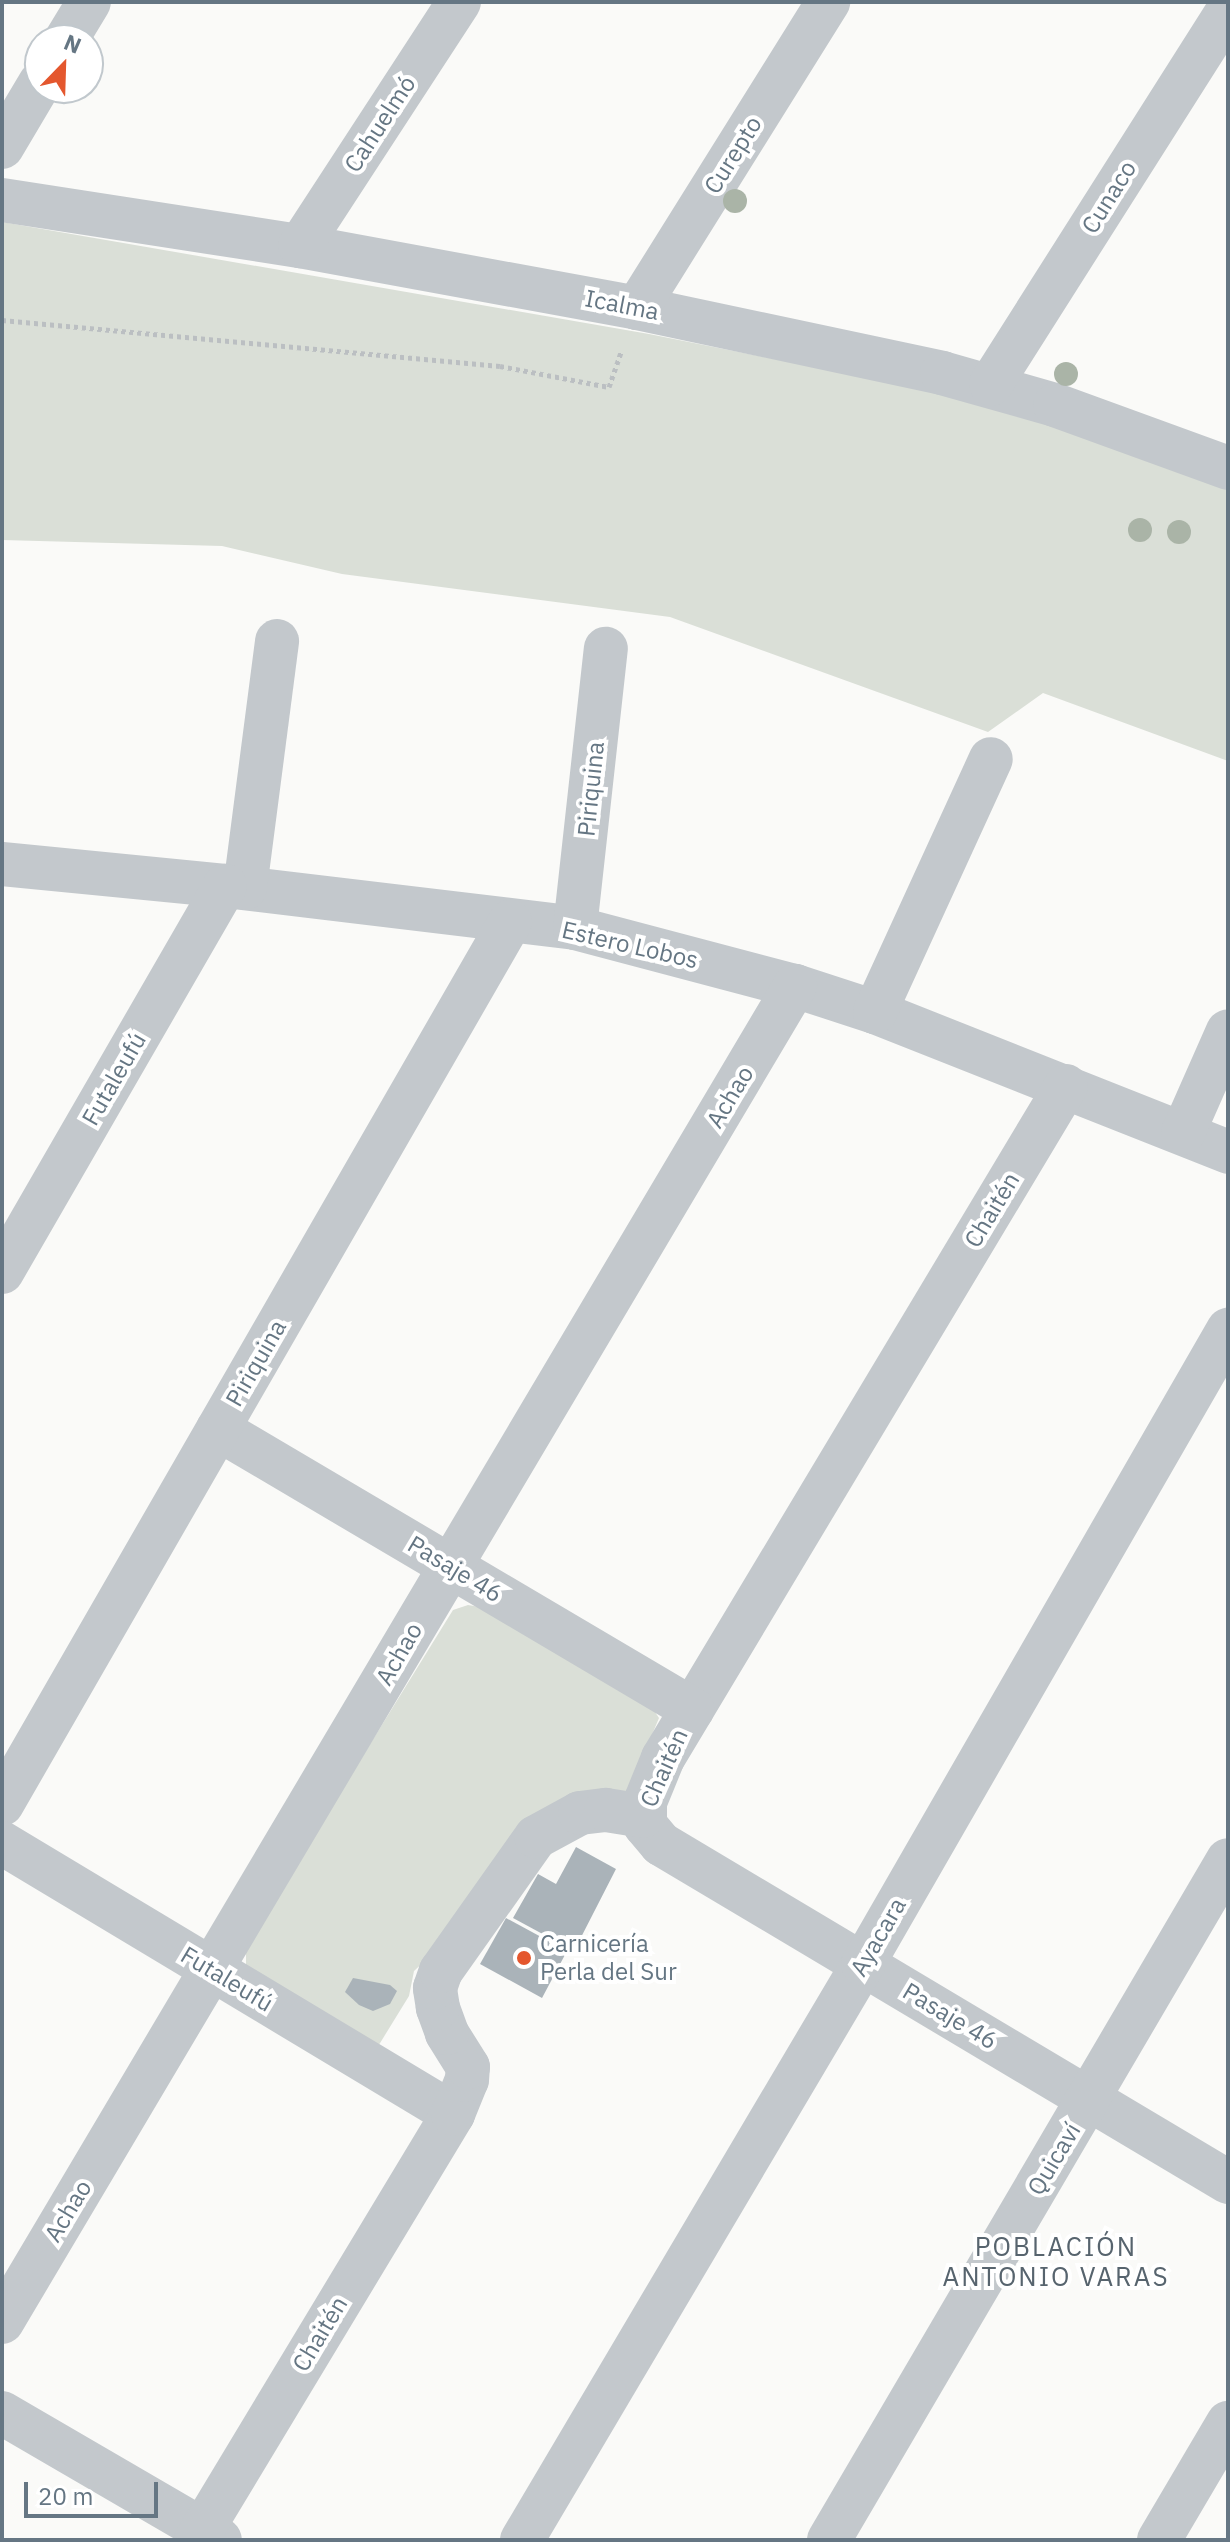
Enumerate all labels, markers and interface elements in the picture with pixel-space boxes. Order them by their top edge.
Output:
north arrow [24,24,104,104]
text: N [60,27,86,60]
street label: Cahuelmó [338,70,422,178]
street label: Curepto [698,111,768,199]
street label: Cunaco [1075,155,1143,239]
street label: Icalma [583,284,661,326]
street label: Piriquina [572,740,610,838]
street label: Estero Lobos [559,915,701,975]
street label: Futaleufú [76,1027,152,1131]
street label: Achao [700,1061,760,1133]
street label: Chaitén [958,1167,1026,1253]
street label: Piriquina [220,1315,292,1411]
street label: Pasaje 46 [402,1530,508,1608]
street label: Achao [370,1618,428,1690]
street label: Chaitén [634,1724,694,1812]
street label: Ayacara [844,1893,912,1981]
place label: Carnicería Perla del Sur [540,1930,677,1986]
street label: Futaleufú [176,1940,278,2018]
marker: Carnicería Perla del Sur [515,1949,533,1967]
street label: Pasaje 46 [897,1977,1003,2055]
street label: Quicaví [1021,2118,1087,2200]
street label: Achao [38,2175,98,2247]
district label: POBLACIÓN ANTONIO VARAS [943,2231,1169,2292]
street label: Chaitén [286,2291,354,2377]
scale bar [28,2466,162,2516]
text: 20 m [38,2480,93,2512]

